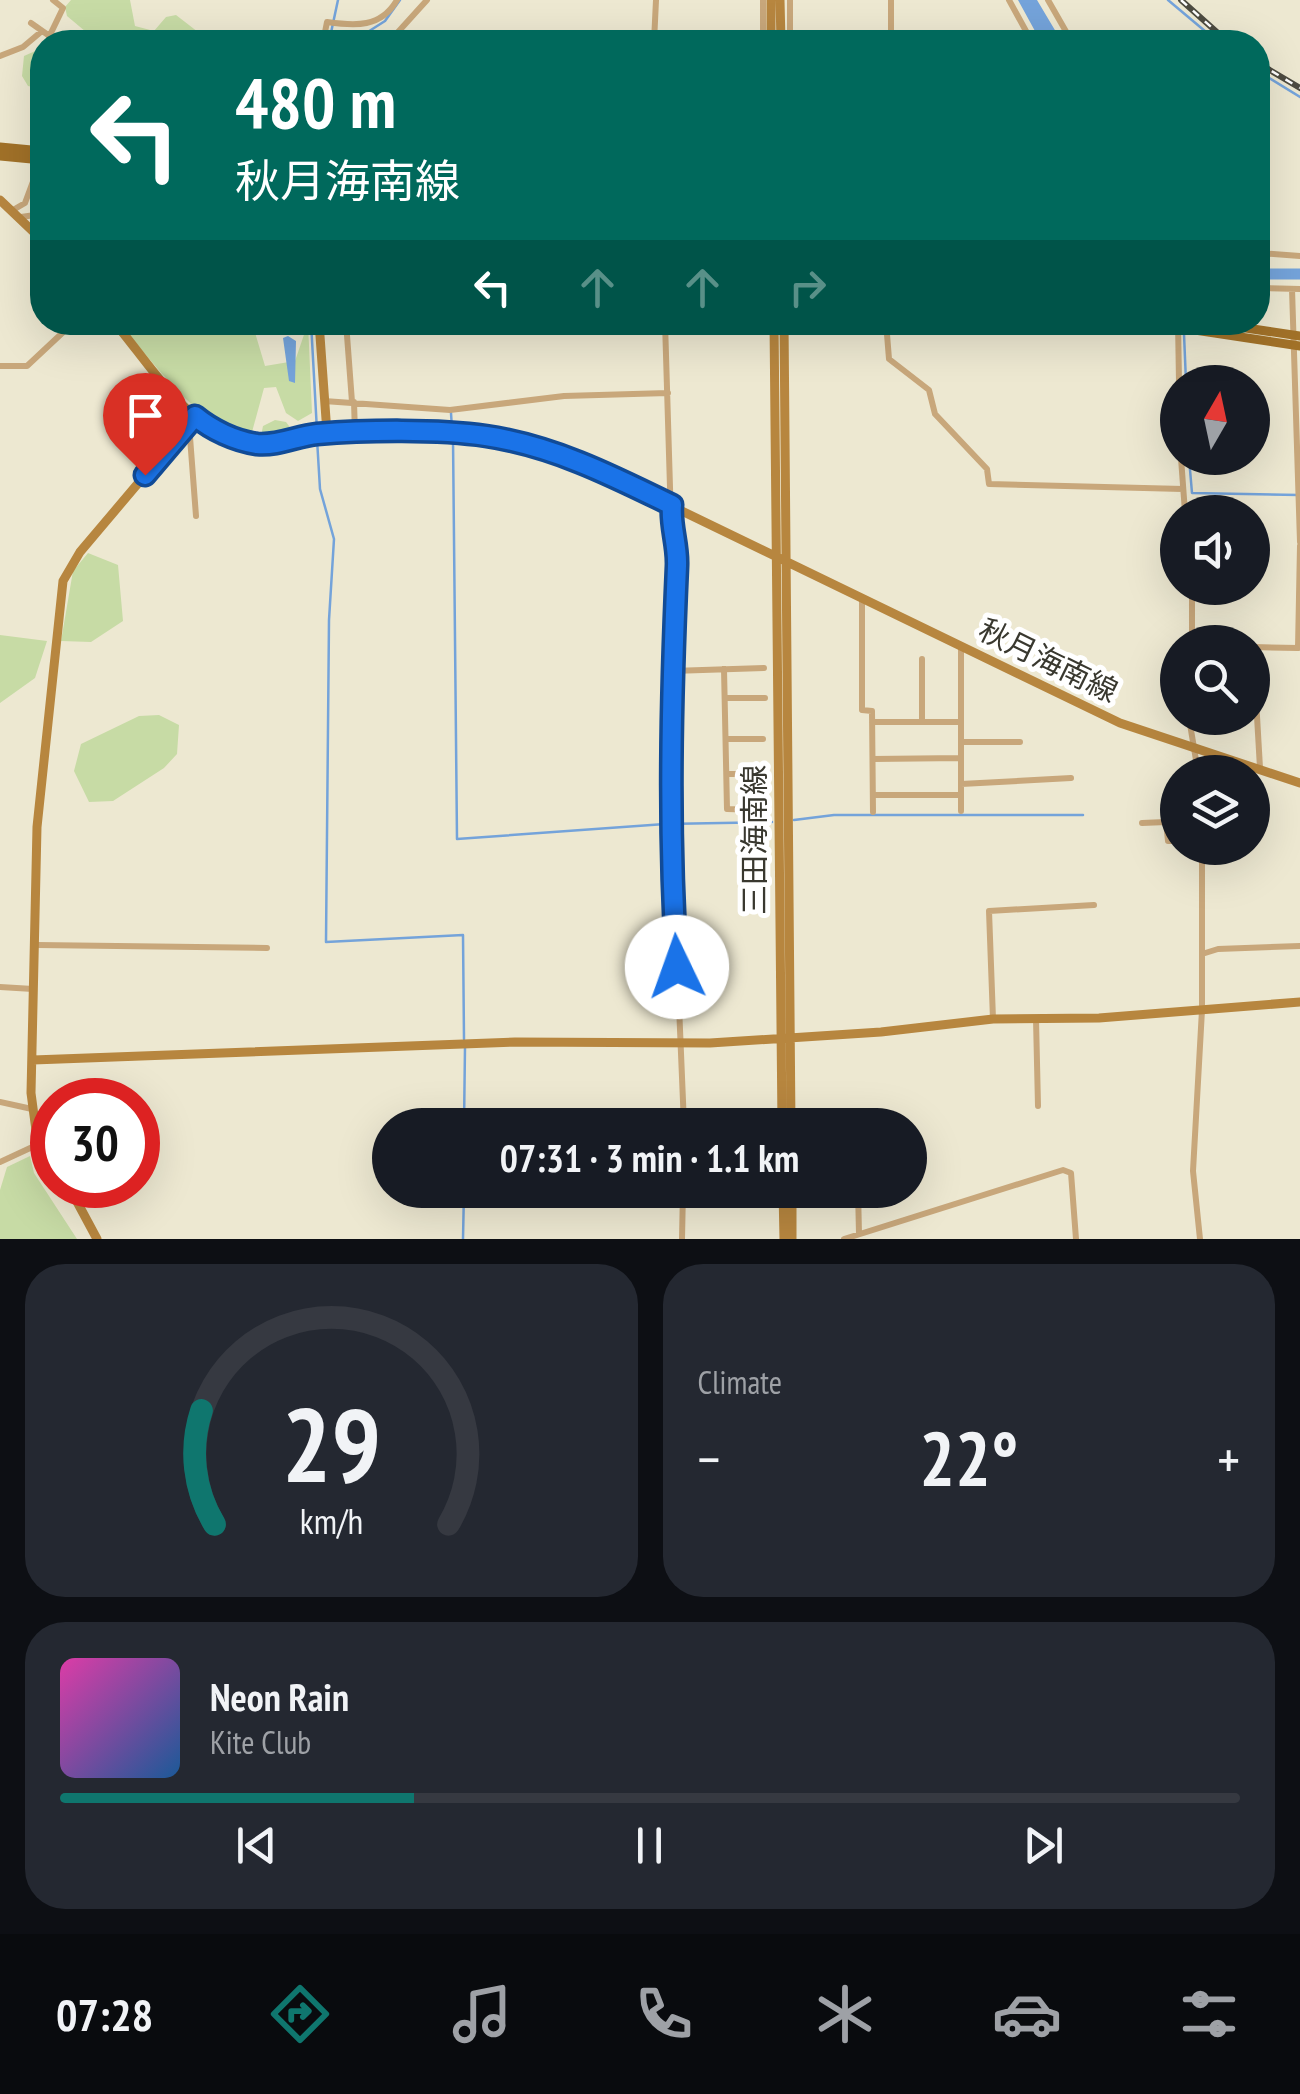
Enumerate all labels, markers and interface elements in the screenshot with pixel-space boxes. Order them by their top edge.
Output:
text: 480 m [235,57,396,147]
icon: left [70,70,200,200]
text: 秋月海南線 [235,151,460,209]
icon: left [465,260,520,315]
icon: ahead [570,260,625,315]
icon: ahead [675,260,730,315]
icon: right [780,260,835,315]
north arrow [1160,365,1270,475]
map controls [1160,365,1270,865]
pin [103,373,188,476]
icon: arrive [118,388,173,443]
button: sound [1160,495,1270,605]
street label: 秋月海南線 [973,609,1125,710]
button: search [1160,625,1270,735]
button: layers [1160,755,1270,865]
street label: 三田海南線 [734,765,773,915]
position arrow [625,915,729,1019]
speed limit sign: 30 [30,1078,160,1208]
text: 07:31 · 3 min · 1.1 km [500,1133,799,1182]
text: Climate [698,1361,782,1403]
text: 29 [282,1376,381,1511]
text: 22° [919,1410,1018,1507]
text: − [698,1423,720,1494]
text: + [1217,1423,1240,1494]
text: km/h [300,1498,363,1544]
text: Neon Rain [210,1672,349,1721]
text: Kite Club [210,1721,311,1763]
icon: previous [229,1818,284,1873]
icon: pause [622,1818,677,1873]
icon: next [1016,1818,1071,1873]
icon: directions [265,1979,335,2049]
icon: music [447,1979,517,2049]
icon: phone [629,1979,699,2049]
icon: climate [810,1979,880,2049]
icon: car [992,1979,1062,2049]
icon: filters [1174,1979,1244,2049]
text: 07:28 [56,1985,153,2043]

